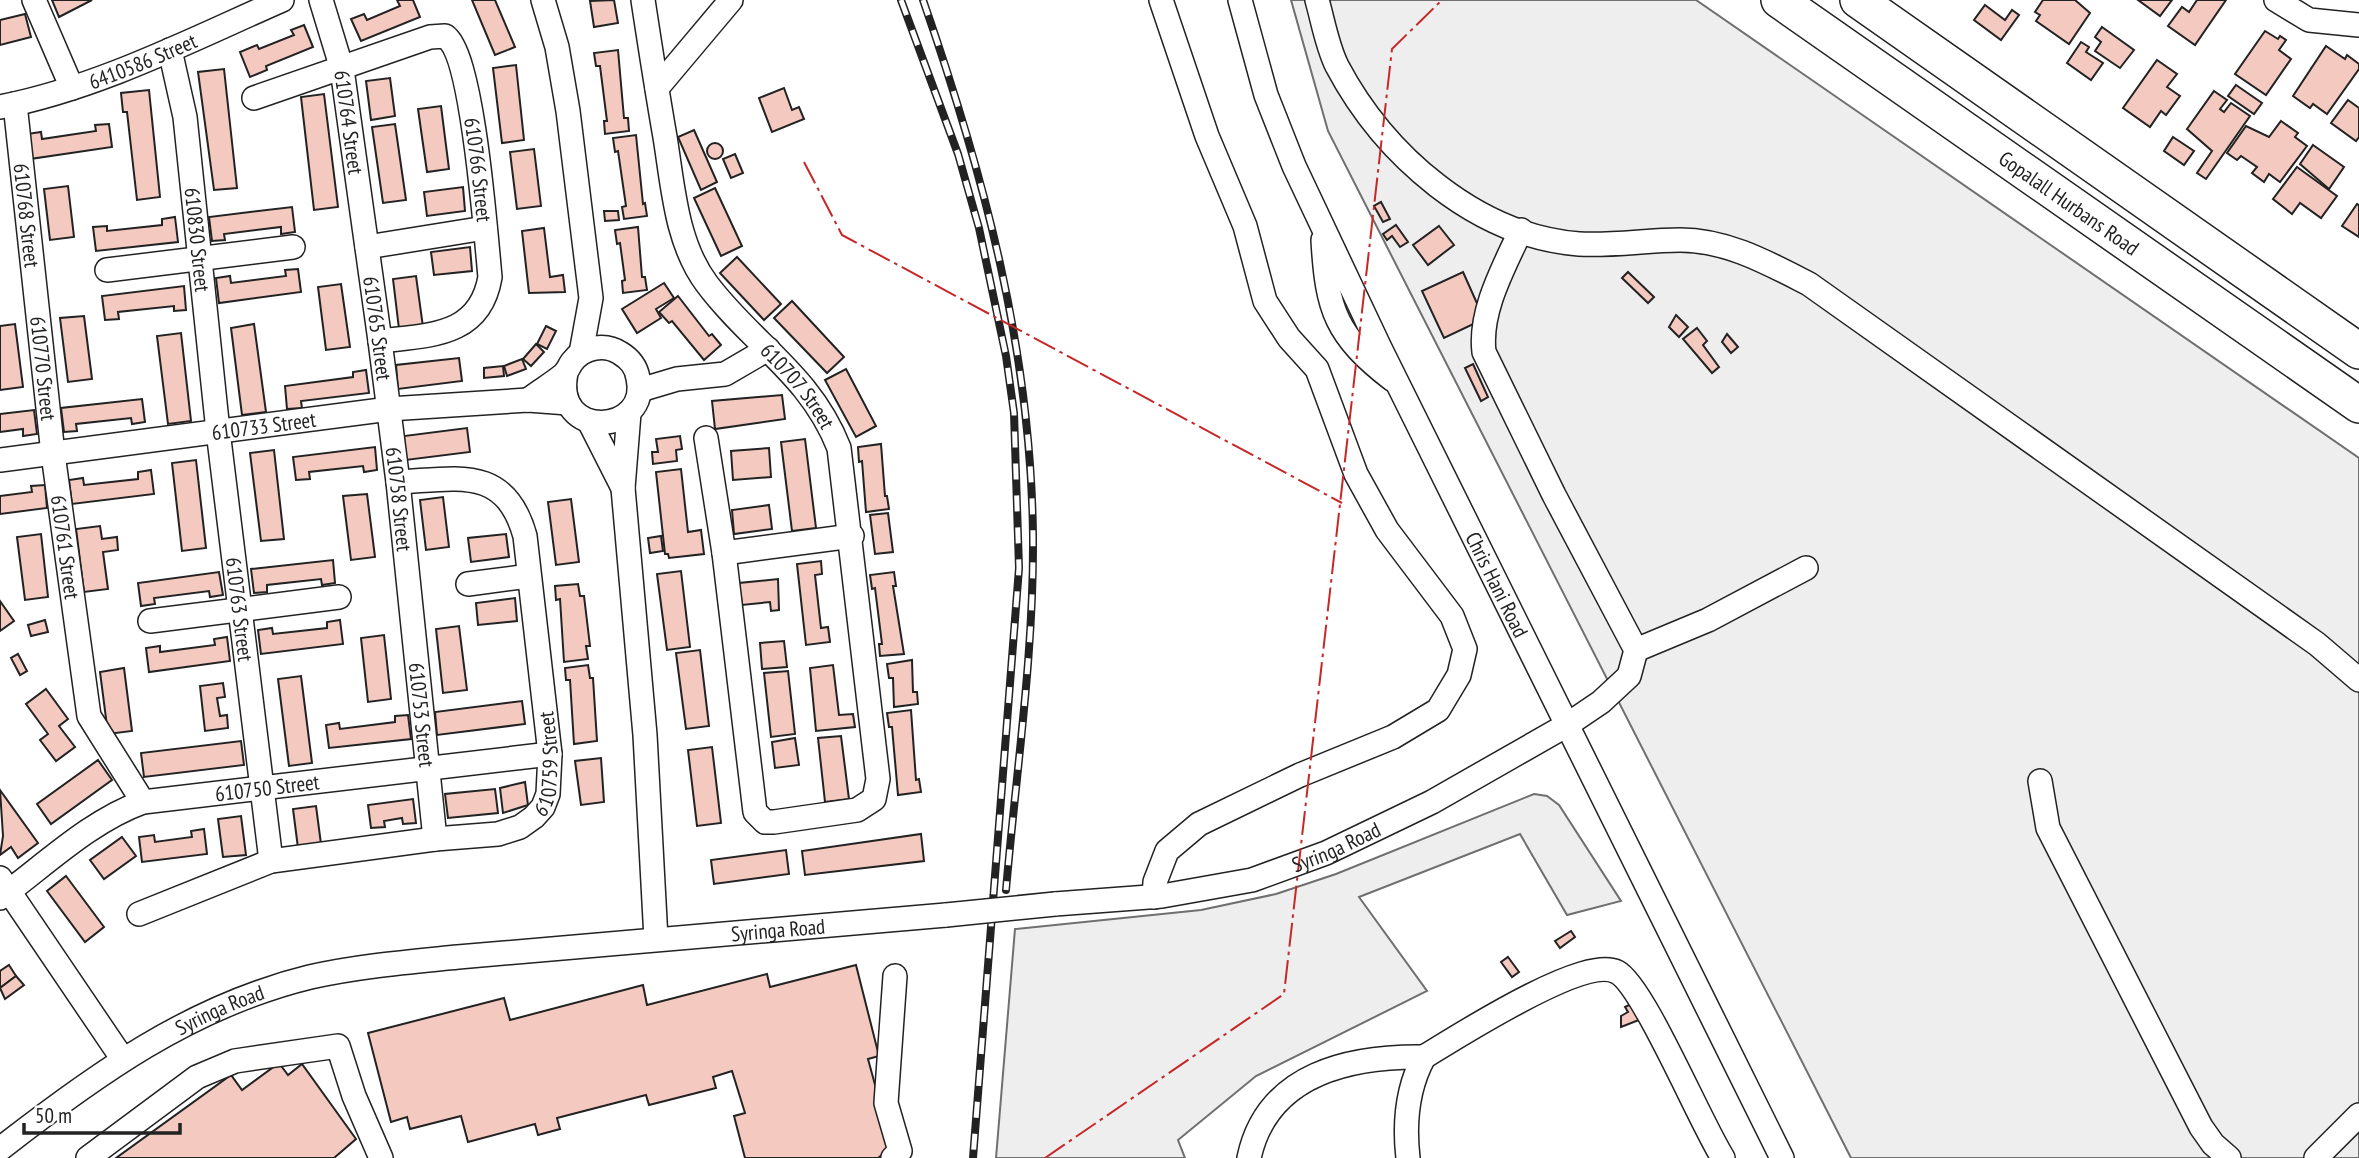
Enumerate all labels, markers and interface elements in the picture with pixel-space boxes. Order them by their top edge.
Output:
street label: 6410586 Street [85,27,201,95]
street label: 610764 Street [329,69,370,176]
street label: 610766 Street [459,116,498,223]
street label: Gopalall Hurbans Road [1994,144,2145,261]
street label: 610768 Street [8,162,46,269]
street label: 610830 Street [179,186,217,293]
street label: 610765 Street [358,275,398,382]
street label: 610770 Street [25,315,63,422]
street label: 610707 Street [755,337,841,433]
street label: 610733 Street [210,405,318,446]
street label: 610758 Street [380,445,419,553]
street label: 610761 Street [45,493,86,601]
street label: Chris Hani Road [1460,527,1535,642]
street label: 610763 Street [220,556,260,663]
street label: 610753 Street [403,661,441,769]
street label: 610759 Street [528,710,564,822]
street label: 610750 Street [214,768,321,807]
street label: Syringa Road [1288,815,1385,878]
street label: Syringa Road [730,912,826,947]
street label: Syringa Road [170,978,267,1041]
scale bar [24,1092,180,1136]
text: 50 m [35,1102,72,1129]

